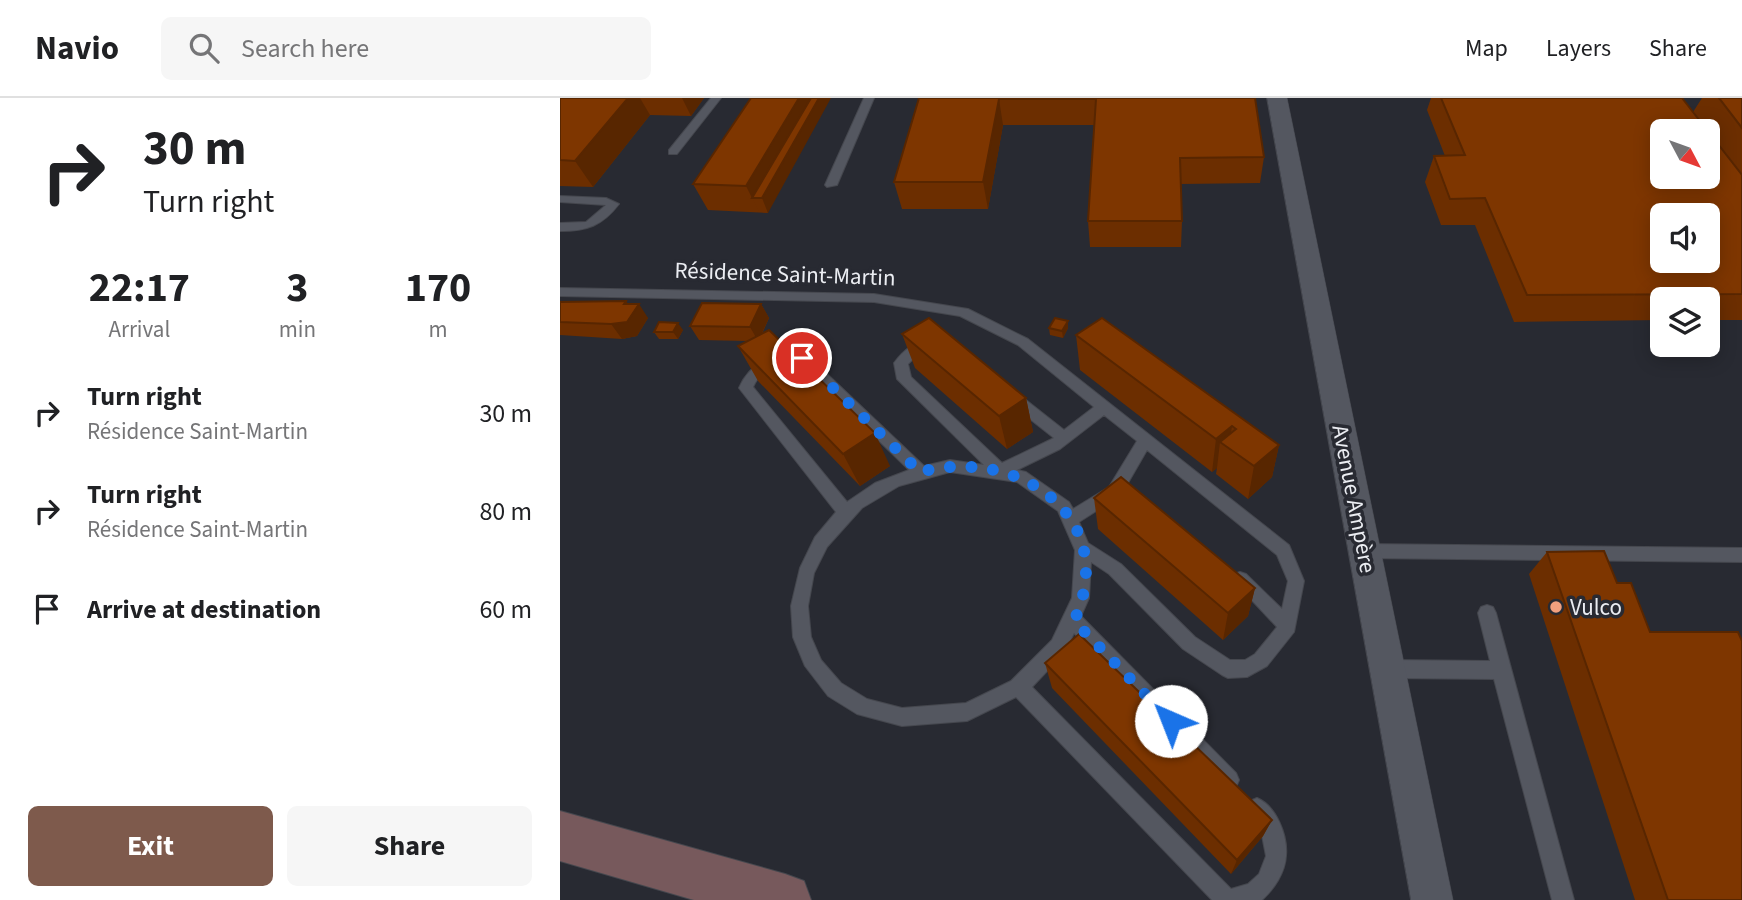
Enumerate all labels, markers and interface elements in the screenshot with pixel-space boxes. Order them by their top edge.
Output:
search box [161,17,651,80]
text: Navio [35,25,119,72]
icon: search [185,29,223,67]
text: Search here [241,30,369,67]
text: Map [1465,31,1508,66]
text: Layers [1546,31,1611,66]
text: Share [1649,31,1707,66]
text: 30 m [143,114,247,184]
north arrow [1650,119,1720,189]
map controls [1650,119,1720,357]
icon: right [28,126,119,217]
text: Turn right [143,179,274,225]
button: sound [1650,203,1720,273]
street label: Résidence Saint-Martin [674,254,896,294]
text: 22:17 [89,258,190,318]
text: 3 [286,258,308,318]
text: 170 [405,258,471,318]
button: layers [1650,287,1720,357]
text: Arrival [108,313,170,346]
text: min [279,313,316,346]
text: m [428,313,448,346]
pin [772,328,832,388]
icon: arrive [783,339,821,377]
text: Turn right [87,378,202,415]
icon: right [28,394,66,432]
text: 30 m [479,395,532,432]
text: Résidence Saint-Martin [87,415,308,448]
street label: Avenue Ampère [1323,422,1385,576]
text: Turn right [87,476,202,513]
icon: right [28,492,66,530]
text: 80 m [479,493,532,530]
text: Résidence Saint-Martin [87,513,308,546]
icon: arrive [28,590,66,628]
text: Arrive at destination [87,591,321,628]
text: 60 m [479,591,532,628]
place label: Vulco [1570,591,1622,624]
marker: Vulco [1548,599,1564,615]
position arrow [1134,684,1208,758]
button: Exit [28,806,273,886]
button: Share [287,806,532,886]

